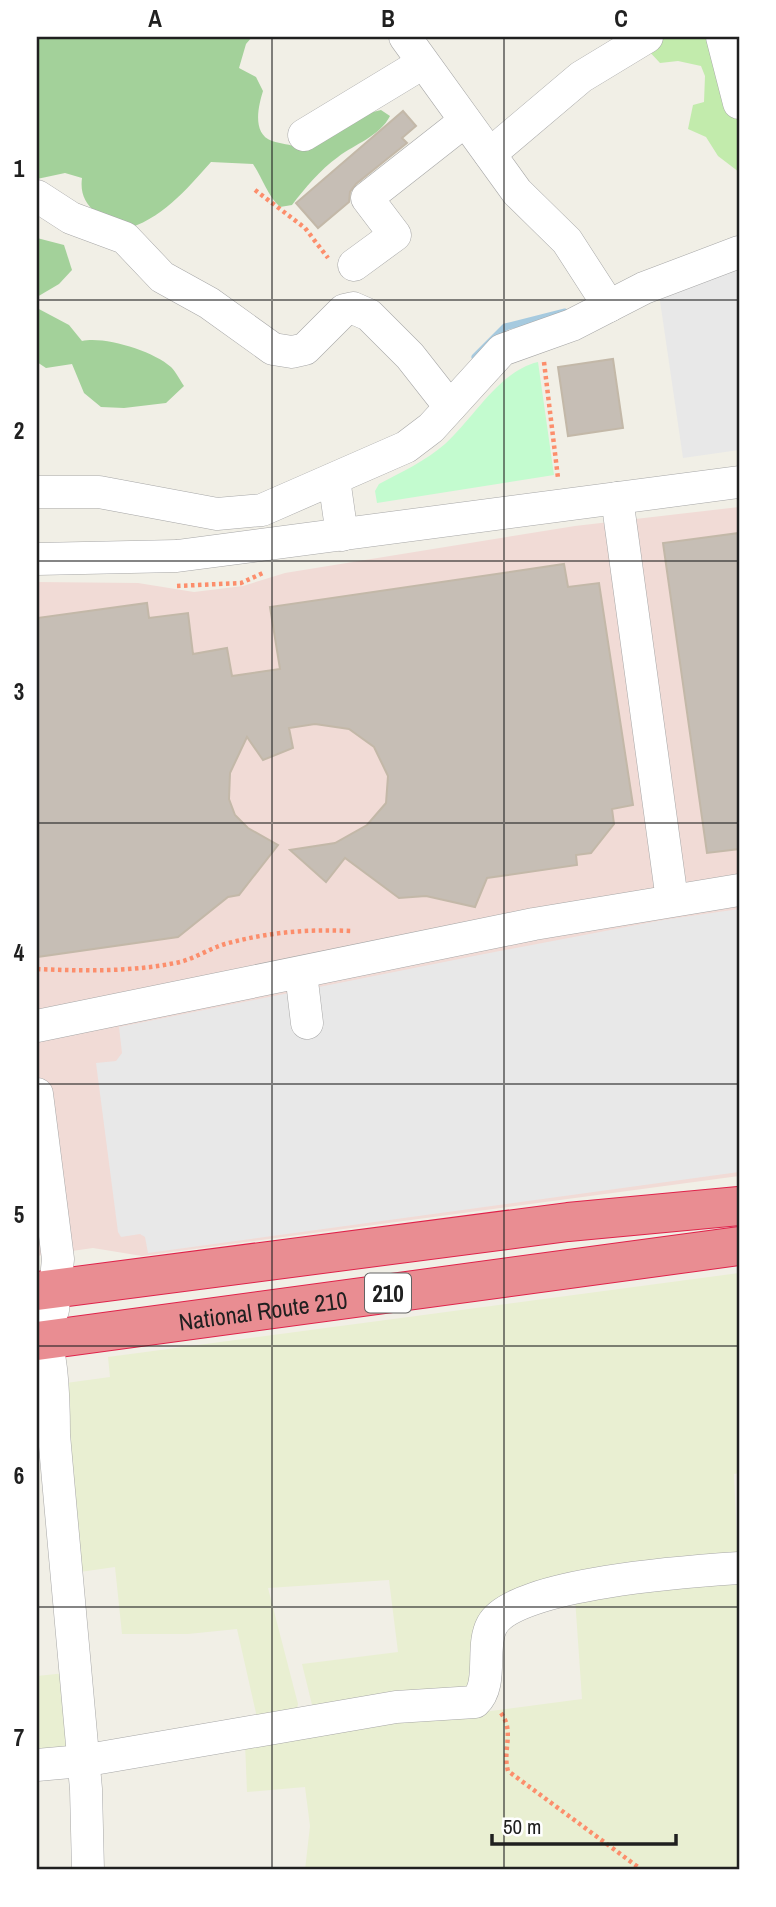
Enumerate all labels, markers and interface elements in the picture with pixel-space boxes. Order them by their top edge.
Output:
text: A [148,3,162,34]
text: B [381,3,395,34]
text: C [614,3,628,34]
text: 1 [14,153,25,184]
text: 2 [14,415,24,446]
text: 3 [14,676,24,707]
text: 4 [14,937,25,968]
text: 5 [14,1199,24,1230]
road number: 210 [365,1274,411,1312]
street label: National Route 210 [177,1283,349,1338]
text: 6 [14,1460,24,1491]
text: 7 [14,1722,24,1753]
scale bar [492,1802,676,1846]
text: 50 m [503,1812,541,1841]

